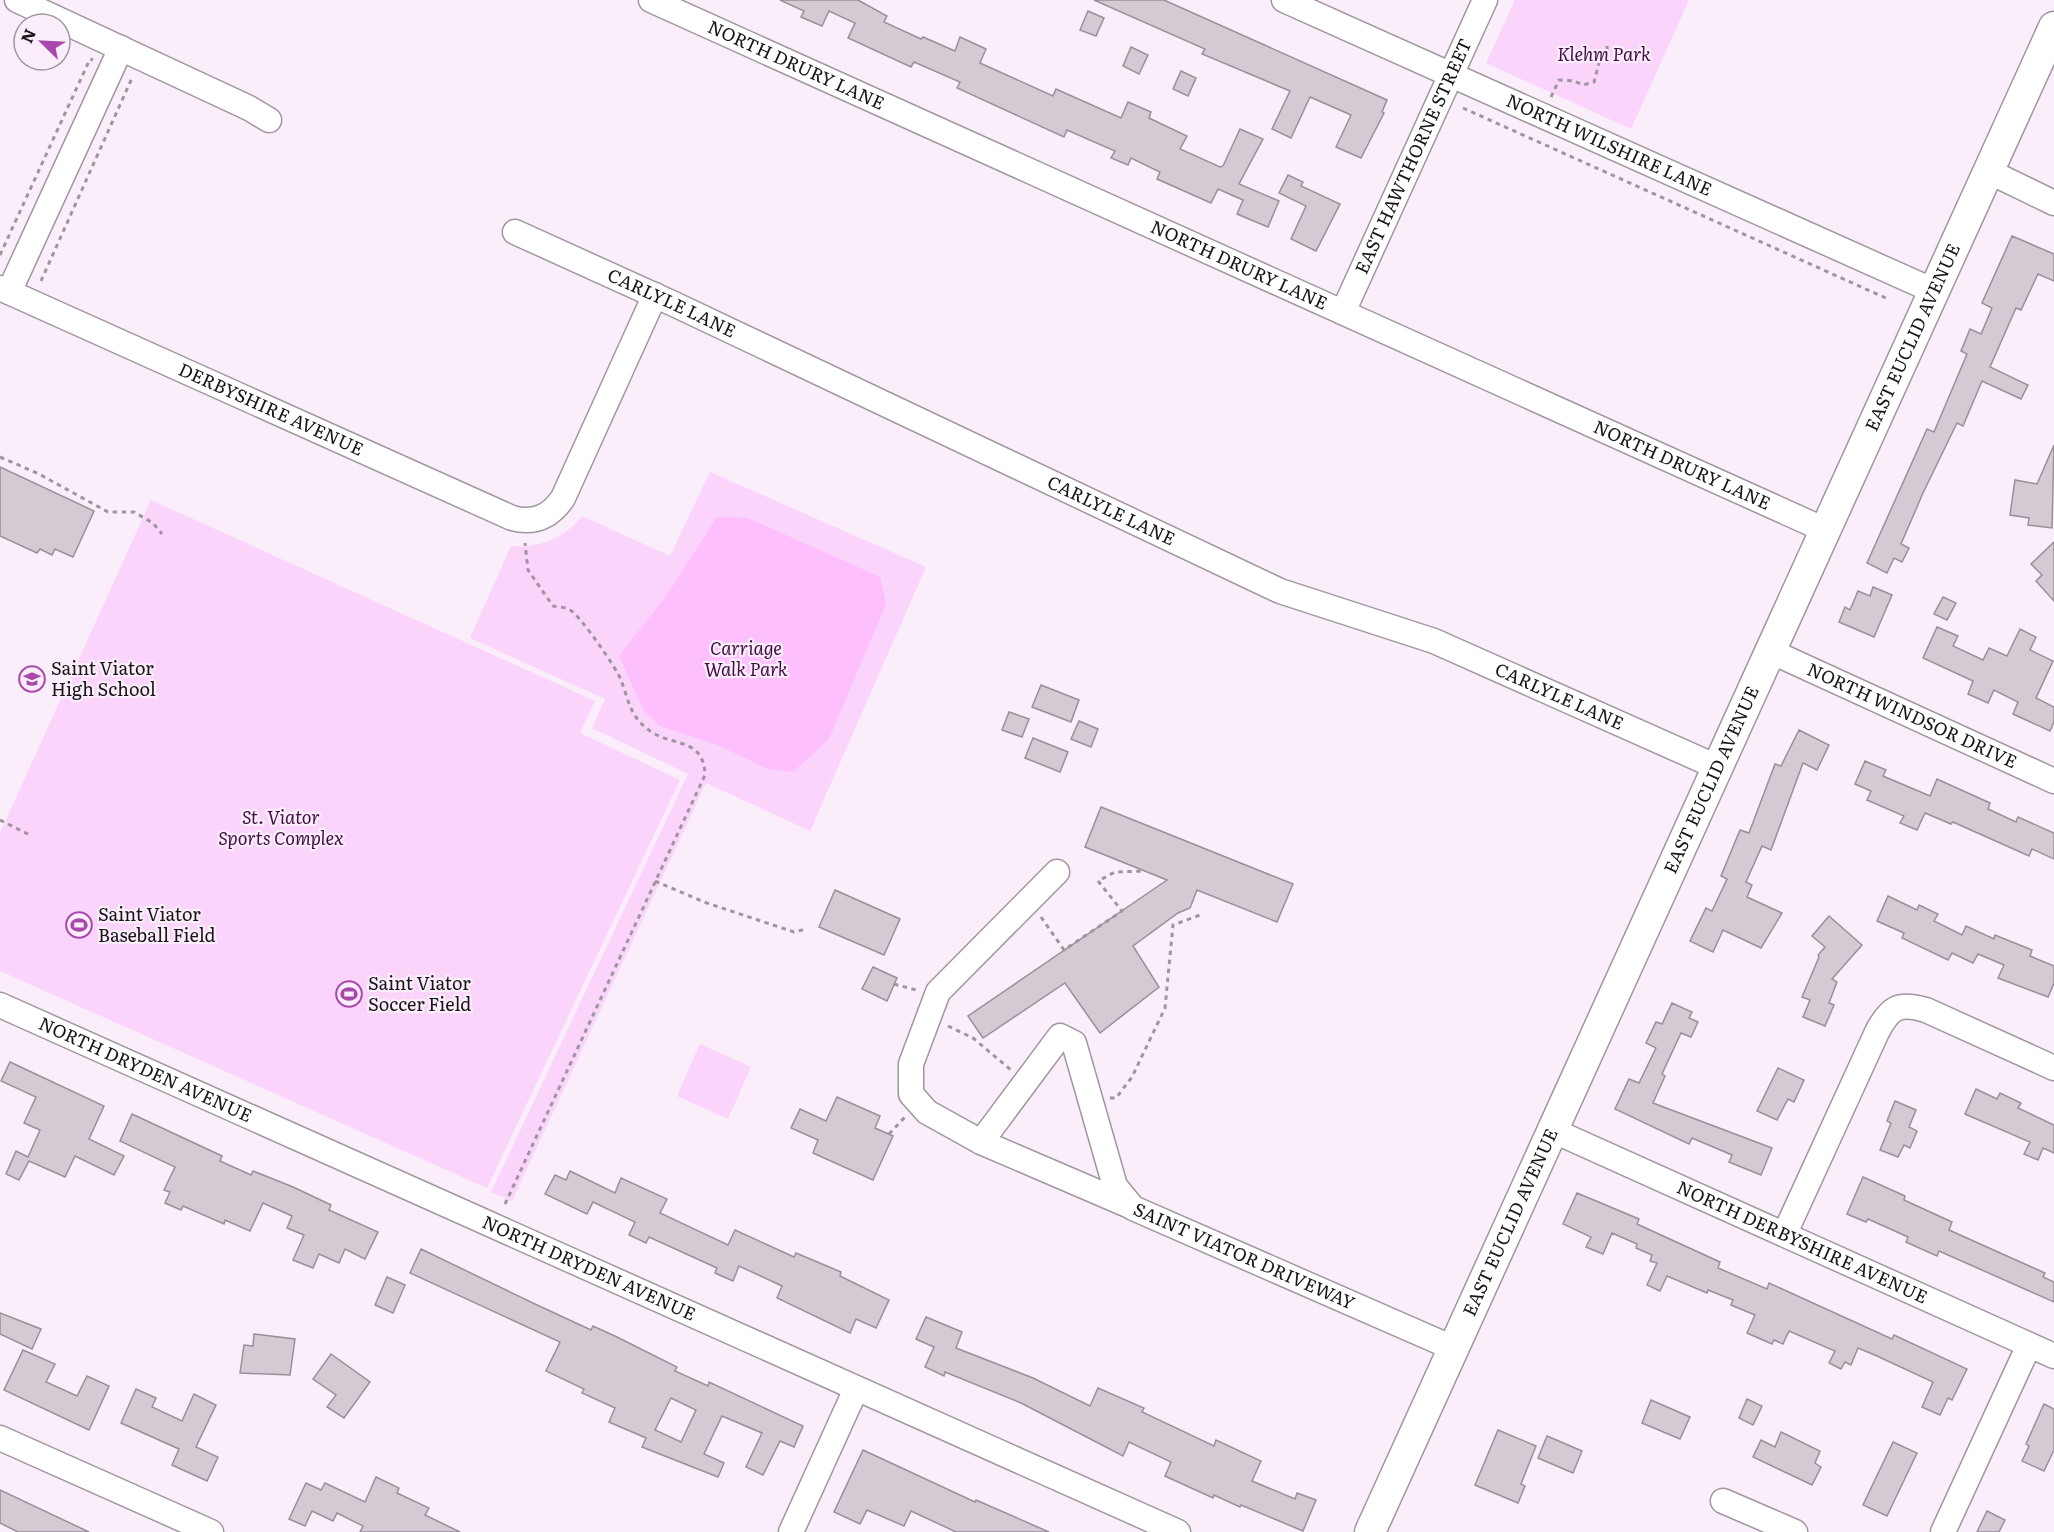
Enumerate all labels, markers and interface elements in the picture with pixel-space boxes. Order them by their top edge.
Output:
north arrow [12,12,72,72]
street label: NORTH DRURY LANE [704,12,889,116]
text: N [14,24,41,47]
street label: EAST HAWTHORNE STREET [1347,34,1478,278]
park label: Klehm Park [1557,40,1651,67]
street label: NORTH WILSHIRE LANE [1502,86,1717,202]
street label: NORTH DRURY LANE [1147,212,1332,316]
street label: EAST EUCLID AVENUE [1857,239,1966,435]
street label: CARLYLE LANE [604,261,741,343]
street label: DERBYSHIRE AVENUE [175,355,368,462]
street label: NORTH DRURY LANE [1590,412,1775,516]
street label: CARLYLE LANE [1043,468,1180,551]
park label: Carriage Walk Park [704,634,788,682]
place label: Saint Viator High School [51,654,156,702]
street label: CARLYLE LANE [1491,655,1629,736]
street label: NORTH WINDSOR DRIVE [1803,655,2022,774]
school or university icon: Saint Viator High School [17,664,47,694]
street label: EAST EUCLID AVENUE [1656,681,1765,878]
park label: St. Viator Sports Complex [218,803,344,851]
place label: Saint Viator Baseball Field [98,900,216,948]
sports icon: Saint Viator Baseball Field [64,910,94,940]
place label: Saint Viator Soccer Field [368,969,471,1017]
sports icon: Saint Viator Soccer Field [334,979,364,1009]
street label: NORTH DRYDEN AVENUE [35,1009,257,1128]
street label: EAST EUCLID AVENUE [1455,1124,1564,1320]
street label: NORTH DERBYSHIRE AVENUE [1673,1173,1932,1309]
street label: SAINT VIATOR DRIVEWAY [1130,1195,1360,1316]
street label: NORTH DRYDEN AVENUE [478,1207,700,1327]

